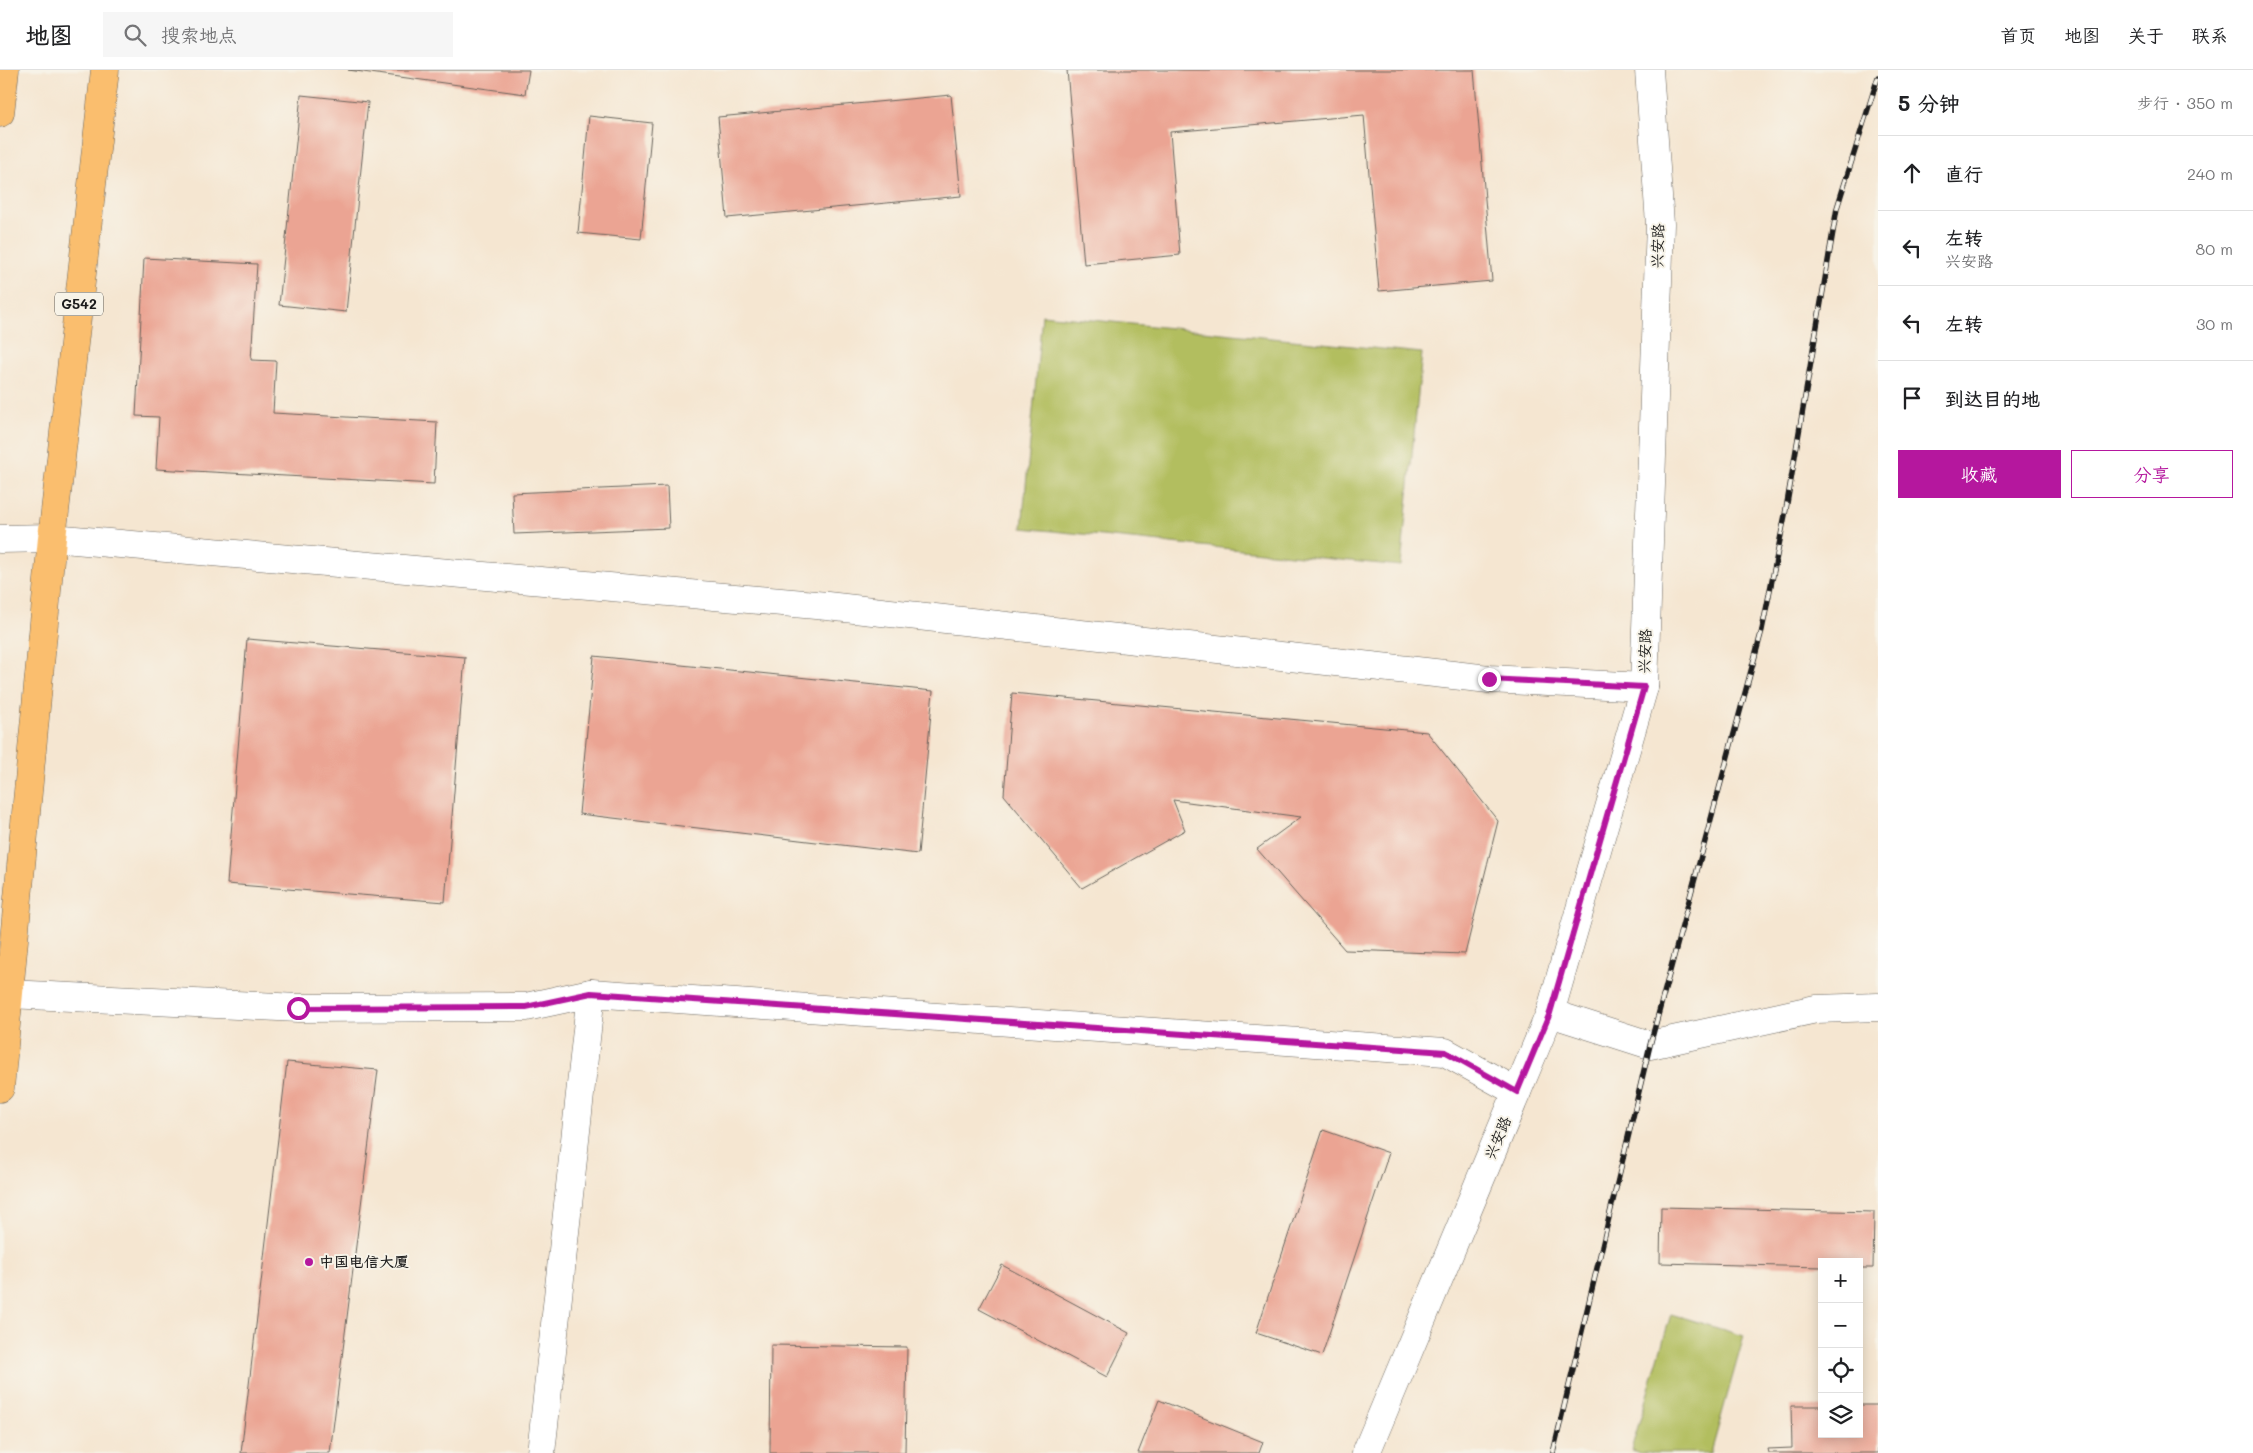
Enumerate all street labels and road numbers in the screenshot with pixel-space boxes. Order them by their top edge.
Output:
street label: 兴安路 [1647,223,1667,269]
road number: G542 [55,292,103,315]
street label: 兴安路 [1633,628,1655,674]
street label: 兴安路 [1479,1113,1515,1162]

